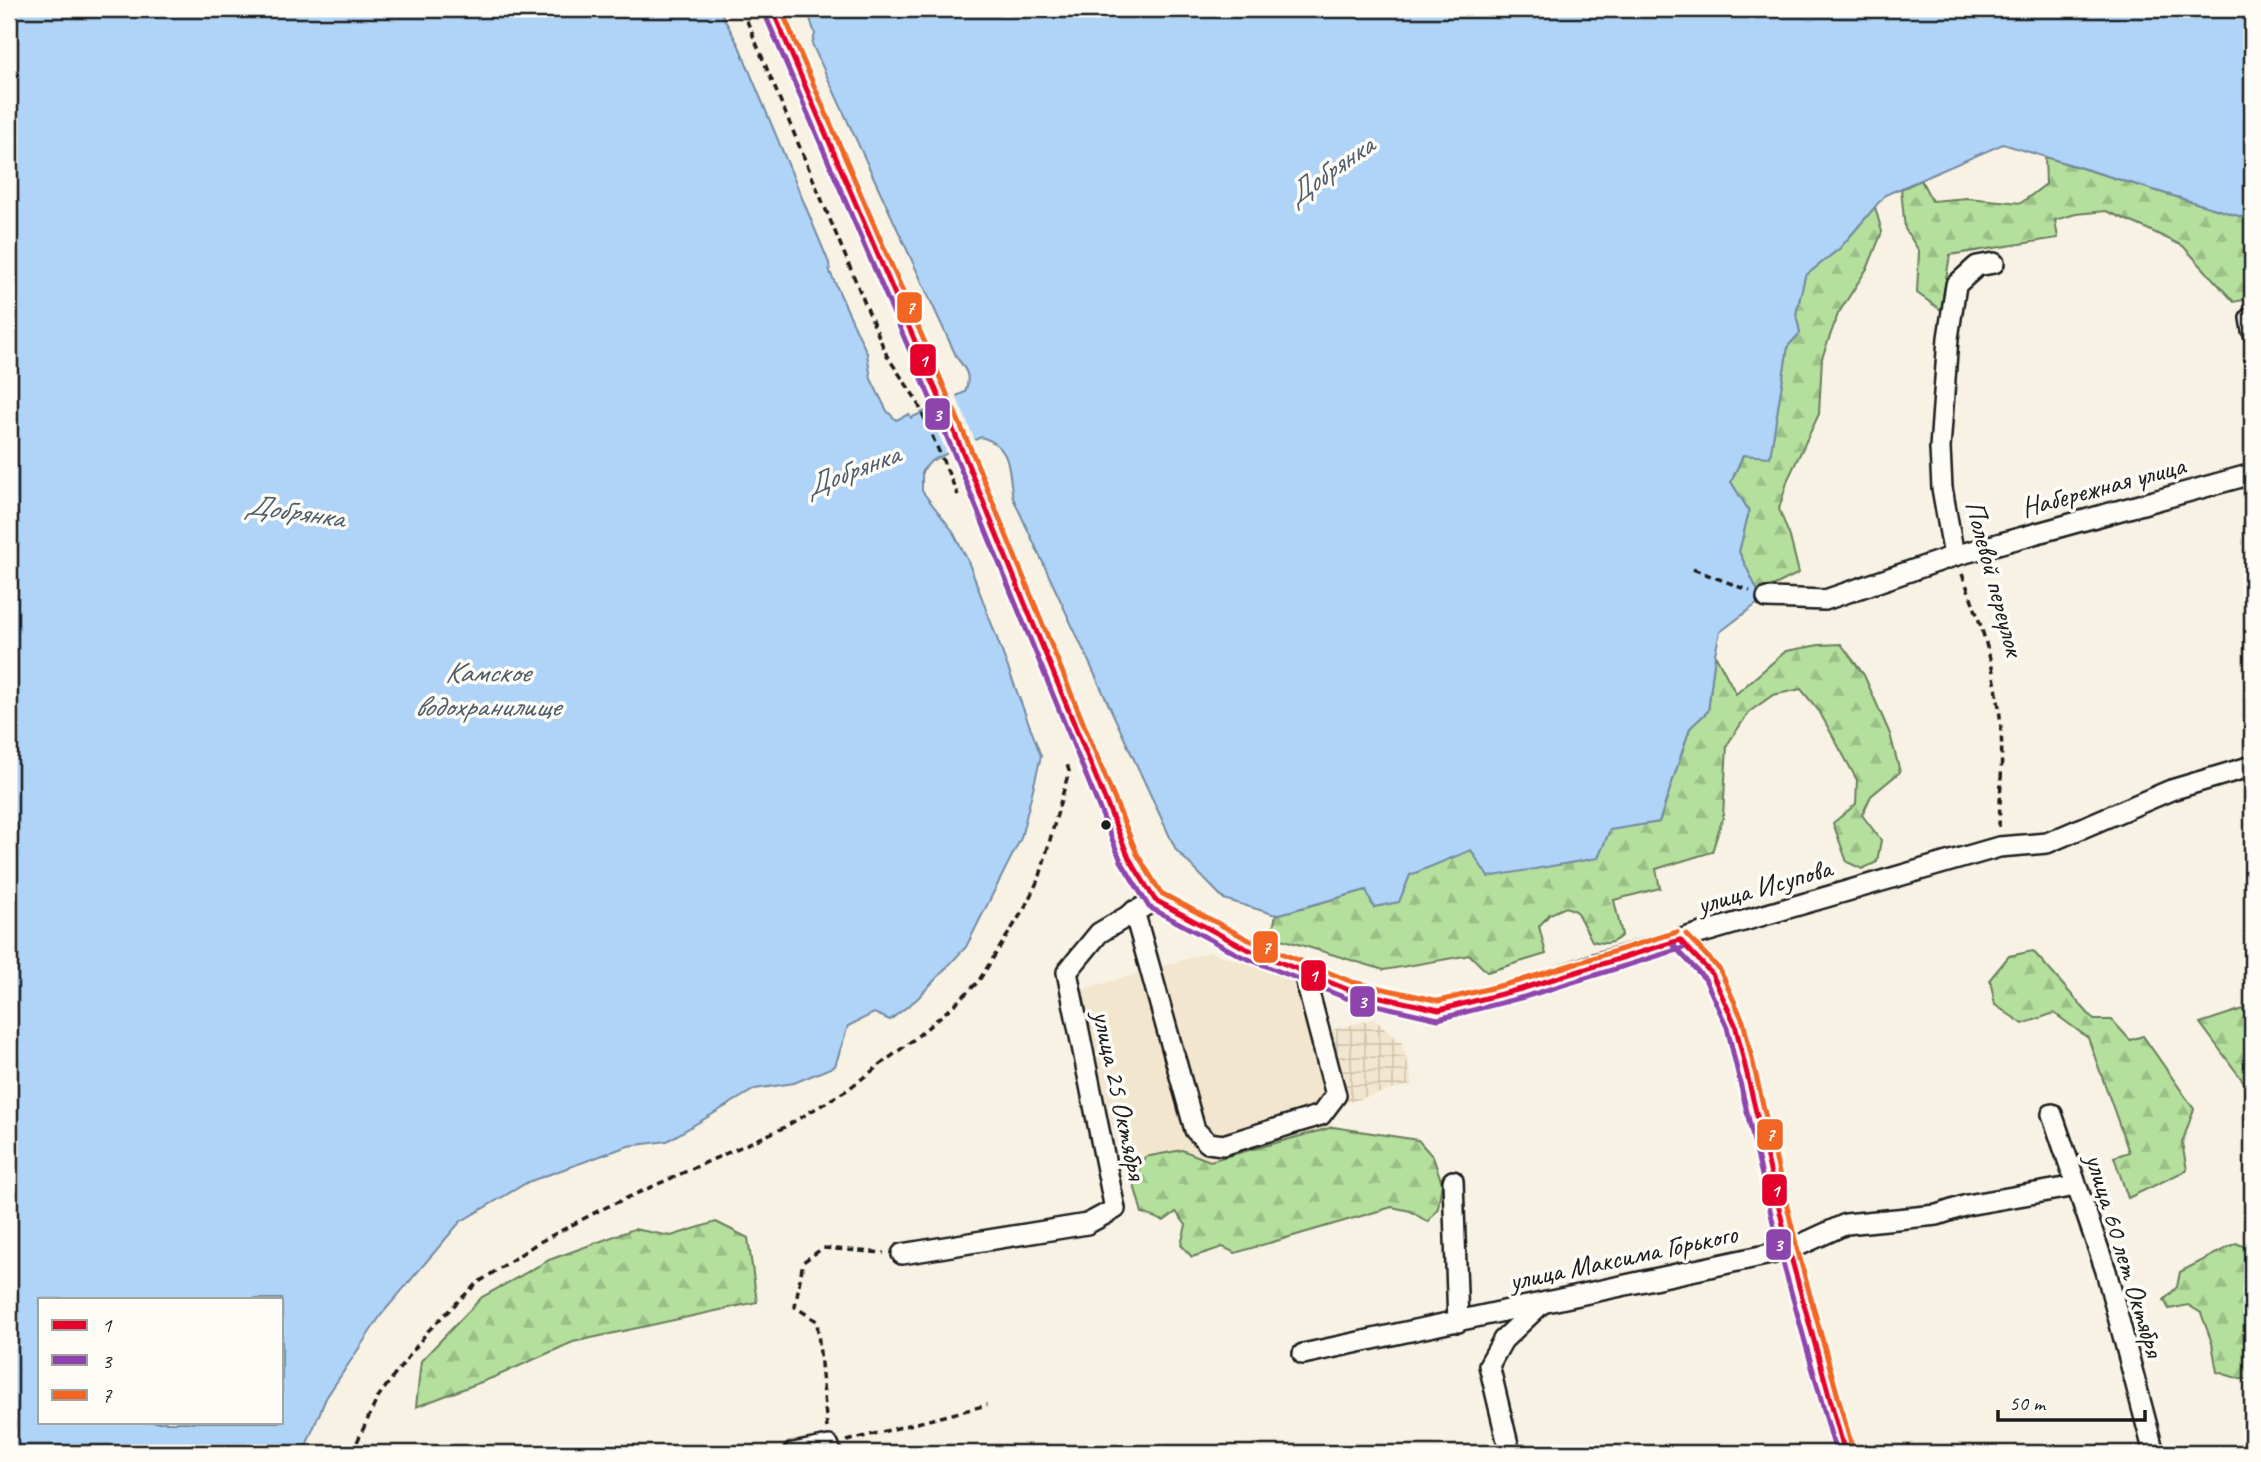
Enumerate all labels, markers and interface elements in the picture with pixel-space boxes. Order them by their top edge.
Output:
water label: Добрянка [1278,124,1384,214]
line badge: 7 [896,291,923,324]
text: 7 [906,296,917,320]
line badge: 1 [909,343,937,377]
text: 1 [919,349,930,373]
line badge: 3 [924,397,951,431]
text: 3 [933,403,944,427]
water label: Добрянка [799,433,908,506]
street label: Набережная улица [2017,447,2190,525]
water label: Добрянка [243,485,350,537]
street label: Полевой переулок [1957,497,2033,662]
water label: Камское водохранилище [415,653,564,725]
unlabelled marker [1099,818,1113,832]
street label: улица Исупова [1691,849,1838,922]
line badge: 7 [1252,930,1279,964]
text: 7 [1262,936,1273,960]
line badge: 1 [1300,959,1327,992]
text: 1 [1309,964,1320,988]
line badge: 3 [1349,985,1376,1018]
text: 3 [1358,990,1369,1014]
street label: улица 25 Октября [1085,1006,1155,1185]
line badge: 7 [1756,1118,1784,1151]
text: 7 [1766,1123,1777,1147]
street label: улица 60 лет Октября [2077,1147,2173,1363]
line badge: 1 [1761,1173,1788,1207]
text: 1 [1771,1179,1782,1203]
street label: улица Максима Горького [1504,1215,1742,1299]
line badge: 3 [1765,1228,1792,1261]
text: 3 [1774,1233,1785,1257]
legend [38,1298,284,1424]
text: 1 [102,1312,113,1338]
text: 3 [102,1348,113,1374]
scale bar [1998,1378,2146,1422]
text: 7 [102,1382,113,1408]
text: 50 m [2009,1390,2047,1416]

